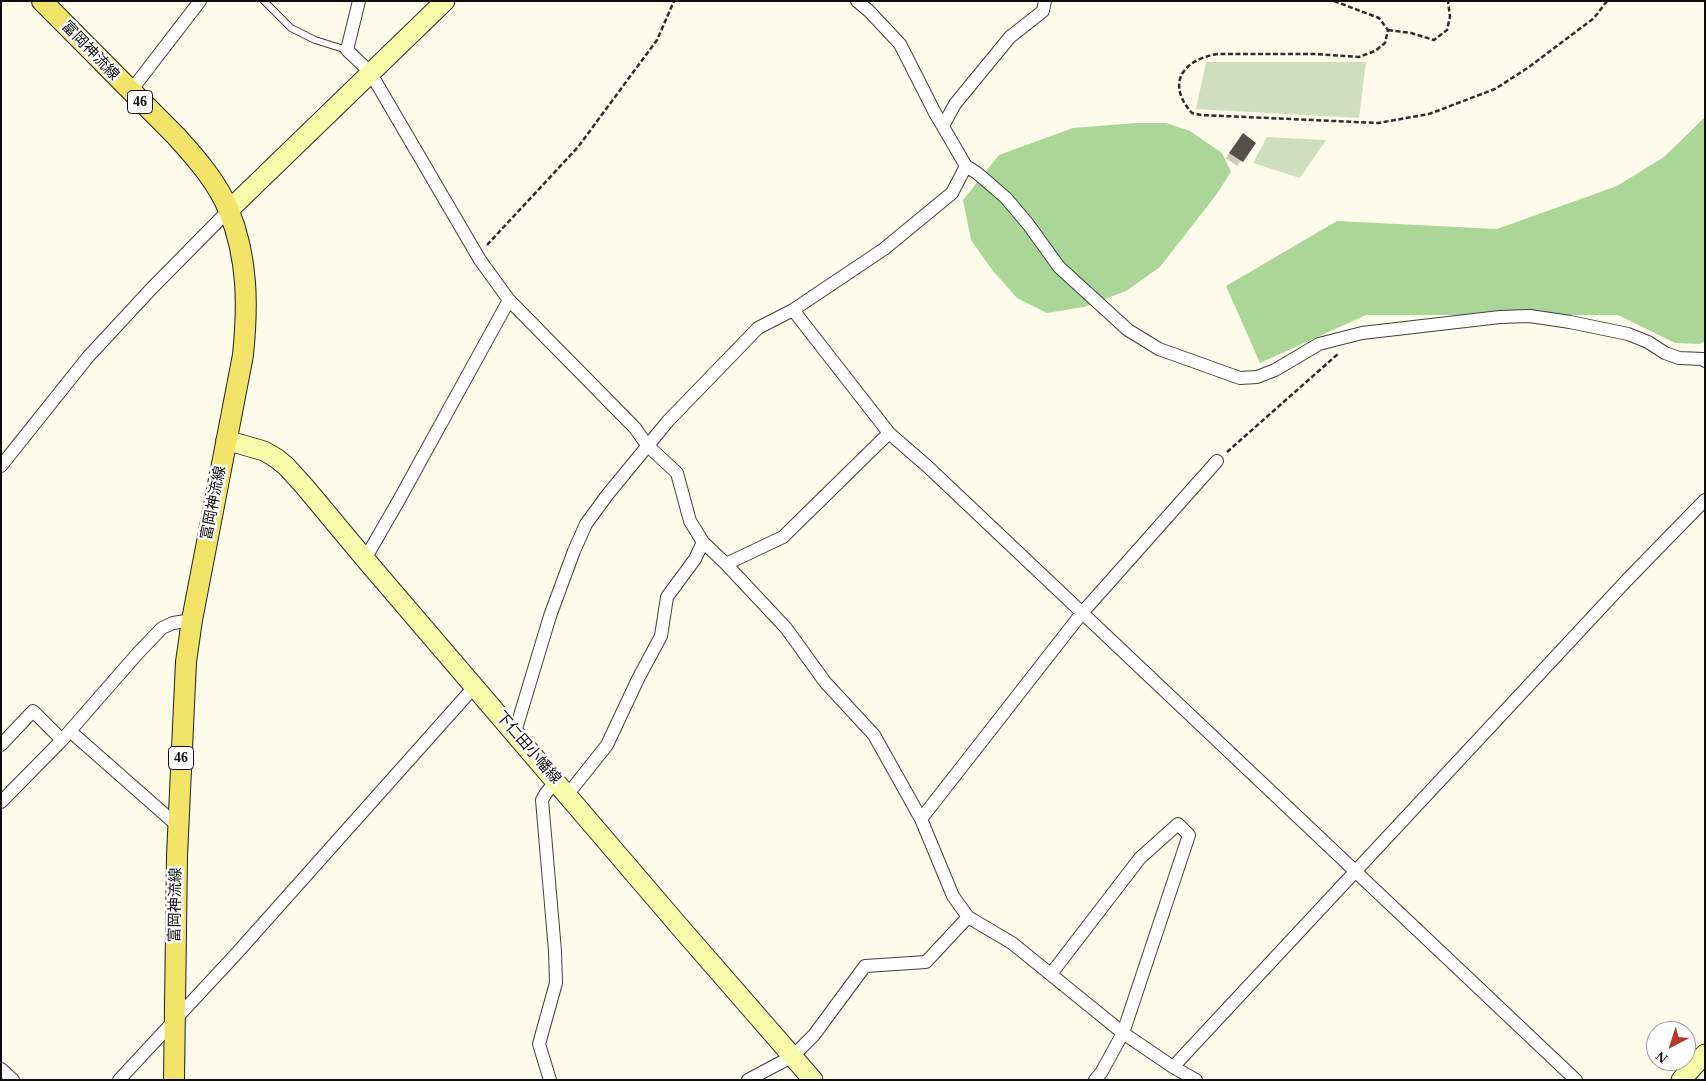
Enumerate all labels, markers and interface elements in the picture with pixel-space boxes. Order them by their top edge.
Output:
street label: 富岡神流線 [57,18,123,84]
road number: 46 [128,90,152,114]
street label: 富岡神流線 [198,464,230,542]
street label: 下仁田小幡線 [492,708,564,788]
road number: 46 [168,746,194,770]
street label: 富岡神流線 [166,867,186,943]
north arrow [1646,1021,1696,1071]
text: N [1653,1048,1670,1066]

